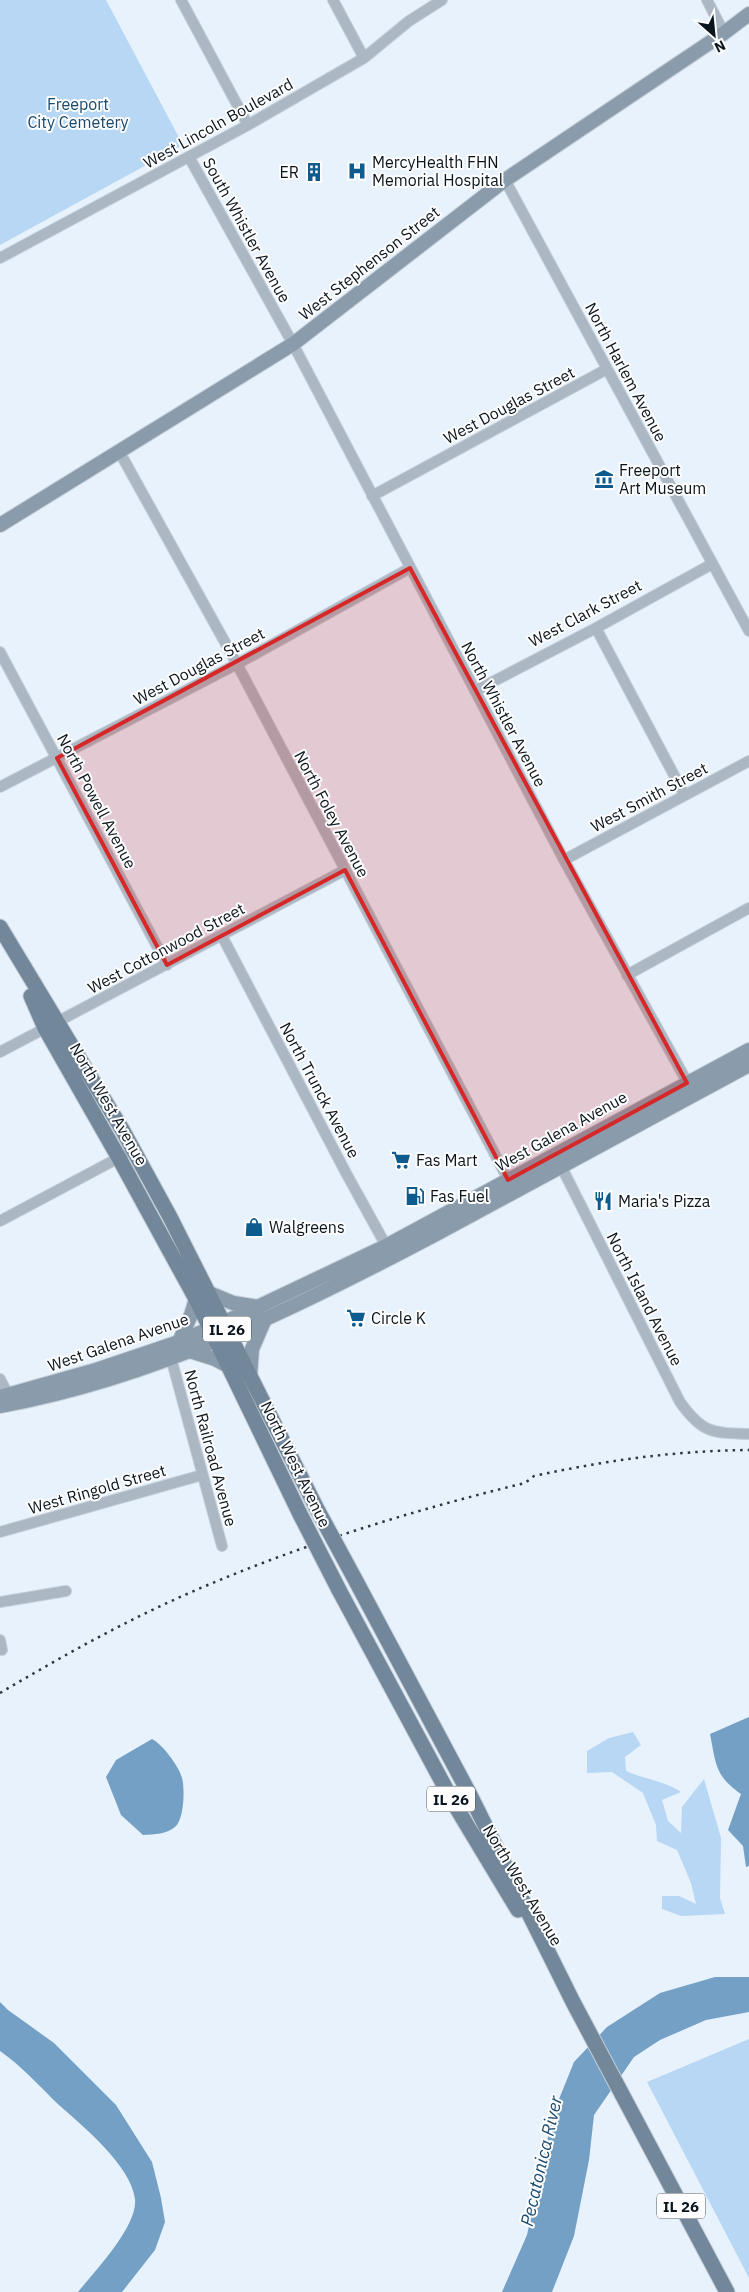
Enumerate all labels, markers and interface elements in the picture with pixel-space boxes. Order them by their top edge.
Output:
north arrow [689,10,739,60]
text: N [711,36,729,57]
street label: West Lincoln Boulevard [140,74,296,172]
park label: Freeport City Cemetery [27,94,129,132]
place label: MercyHealth FHN Memorial Hospital [372,152,503,190]
street label: South Whistler Avenue [199,154,295,306]
hospital icon: MercyHealth FHN Memorial Hospital [346,160,368,182]
building icon: ER [303,161,325,183]
place label: ER [279,162,299,182]
street label: West Stephenson Street [295,202,443,324]
street label: North Harlem Avenue [581,299,671,445]
street label: West Douglas Street [440,362,578,448]
place label: Freeport Art Museum [619,460,706,498]
museum icon: Freeport Art Museum [593,468,615,490]
street label: West Clark Street [525,575,645,651]
street label: West Douglas Street [130,623,268,709]
street label: North Whistler Avenue [457,638,551,790]
street label: North Powell Avenue [53,730,141,872]
street label: North Foley Avenue [290,747,374,881]
street label: West Smith Street [587,758,711,836]
street label: West Cottonwood Street [84,898,248,998]
street label: North Trunck Avenue [276,1019,364,1161]
street label: North West Avenue [66,1039,152,1169]
street label: West Galena Avenue [492,1086,631,1176]
supermarket icon: Fas Mart [390,1149,412,1171]
place label: Fas Mart [416,1150,478,1170]
fuel station icon: Fas Fuel [404,1185,426,1207]
place label: Fas Fuel [430,1186,489,1206]
restaurant icon: Maria's Pizza [592,1190,614,1212]
place label: Maria's Pizza [618,1191,711,1211]
shop icon: Walgreens [243,1216,265,1238]
place label: Walgreens [269,1217,345,1237]
street label: North Island Avenue [603,1229,687,1369]
supermarket icon: Circle K [345,1307,367,1329]
street label: West Galena Avenue [45,1308,191,1375]
place label: Circle K [371,1308,426,1328]
road number: IL 26 [203,1316,251,1342]
street label: North Railroad Avenue [180,1367,242,1529]
street label: North West Avenue [257,1398,335,1531]
street label: West Ringold Street [26,1460,168,1518]
road number: IL 26 [427,1786,475,1812]
street label: North West Avenue [479,1821,567,1949]
water label: Pecatonica River [515,2093,567,2228]
road number: IL 26 [657,2194,705,2218]

